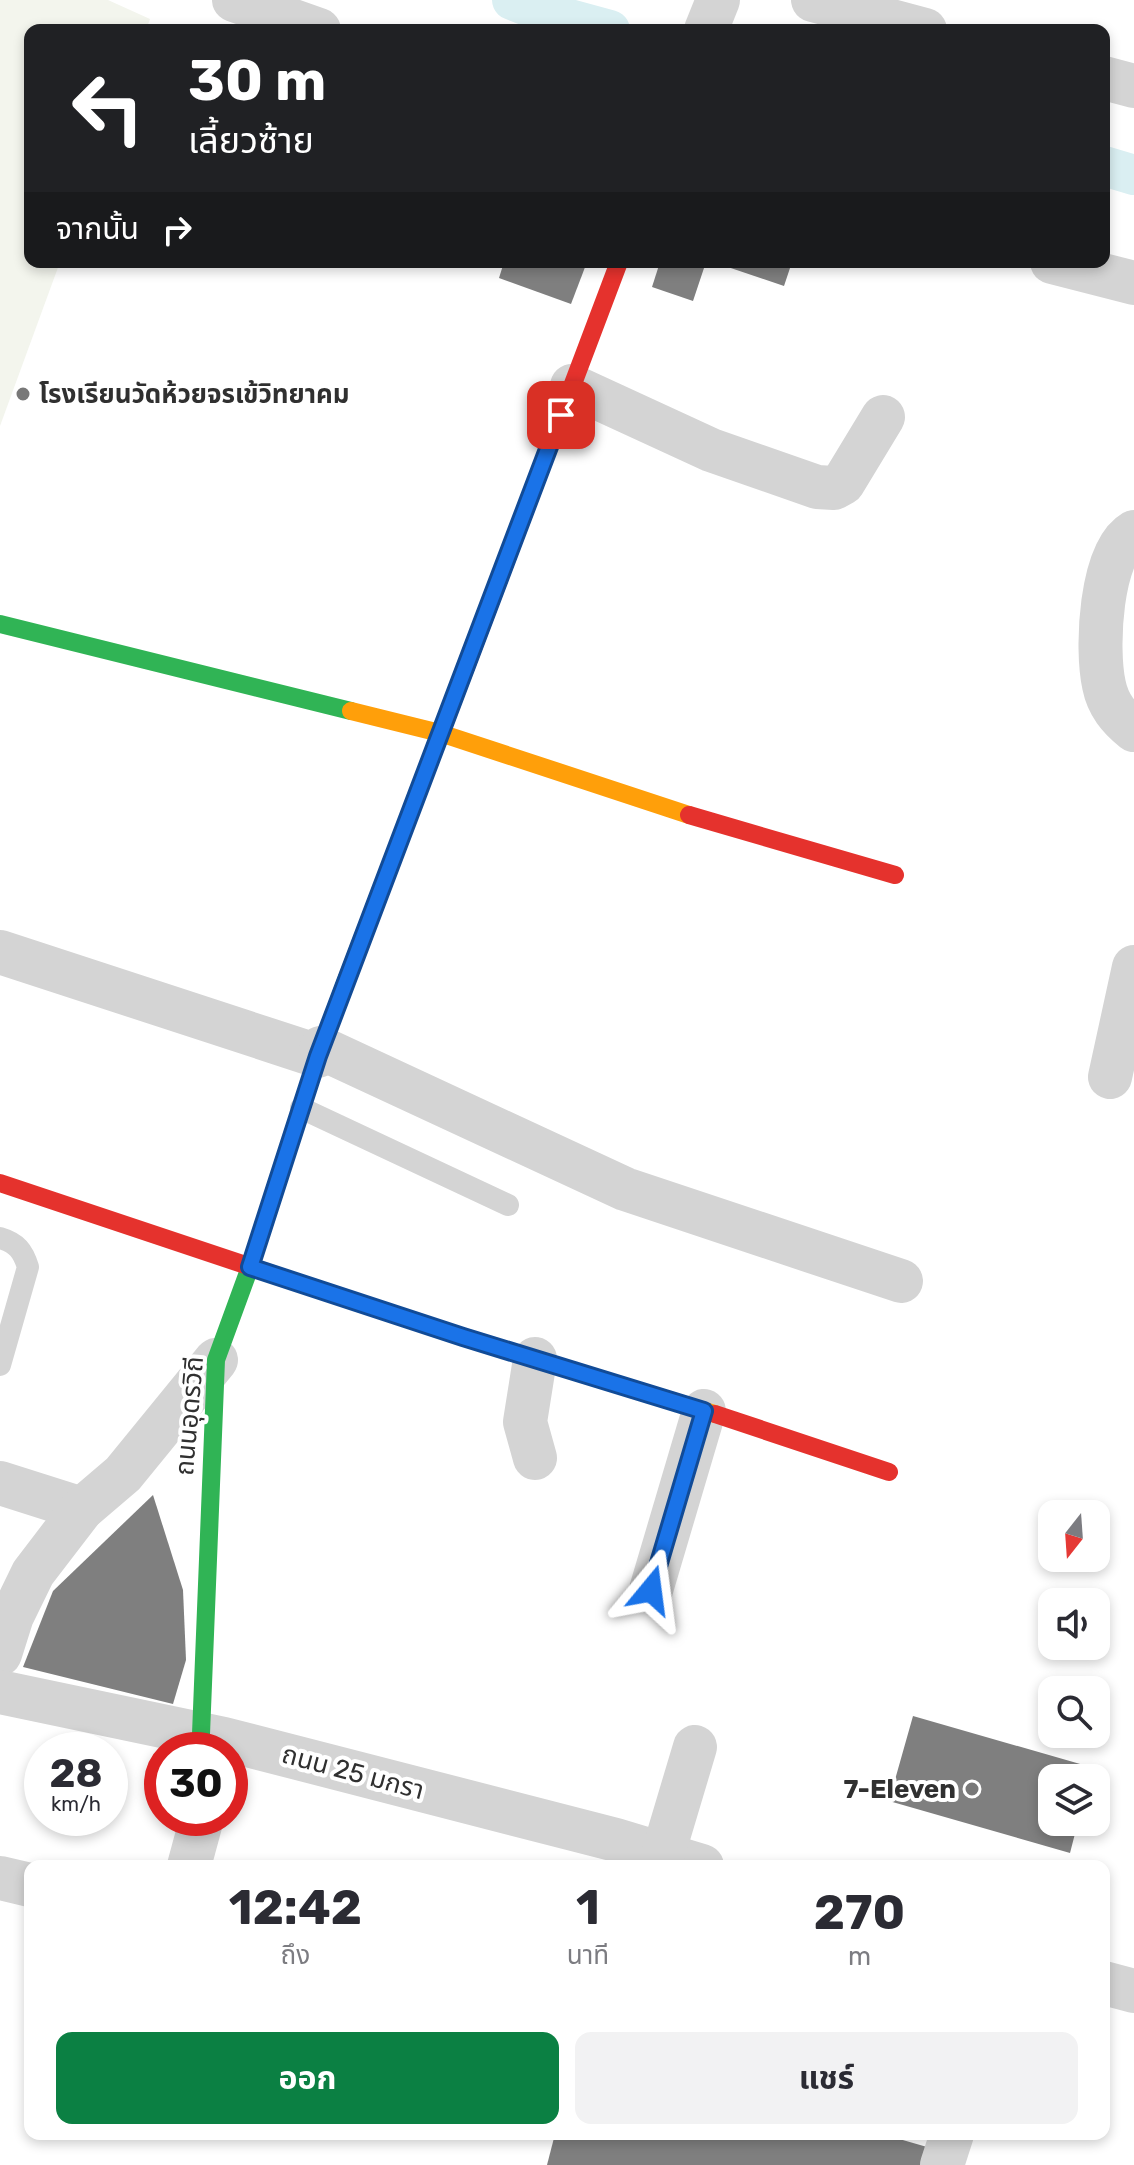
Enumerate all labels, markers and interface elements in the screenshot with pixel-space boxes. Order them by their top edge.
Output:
text: 30 m [188,48,326,114]
icon: left [56,56,160,160]
text: เลี้ยวซ้าย [188,119,314,162]
icon: right [155,208,199,252]
text: จากนั้น [56,211,139,247]
place label: โรงเรียนวัดห้วยจรเข้วิทยาคม [39,379,350,410]
pin [527,381,595,449]
marker: โรงเรียนวัดห้วยจรเข้วิทยาคม [14,385,32,403]
icon: arrive [539,393,583,437]
street label: ถนนอุดรวิถี [169,1355,210,1477]
north arrow [1038,1500,1110,1572]
map controls [1038,1500,1110,1836]
position arrow [609,1548,693,1632]
button: sound [1038,1588,1110,1660]
button: search [1038,1676,1110,1748]
speed limit sign: 30 [144,1732,248,1836]
street label: ถนน 25 มกรา [278,1739,427,1806]
text: 28 [49,1750,103,1797]
button: layers [1038,1764,1110,1836]
place label: 7-Eleven [843,1774,956,1805]
marker: 7-Eleven [963,1780,981,1798]
text: km/h [51,1792,101,1816]
text: 12:42 [229,1879,362,1936]
text: 1 [576,1879,600,1936]
text: 270 [814,1884,905,1941]
text: ถึง [281,1940,310,1971]
text: นาที [567,1940,609,1971]
text: m [848,1941,871,1972]
button: ออก [56,2032,559,2124]
button: แชร์ [575,2032,1078,2124]

